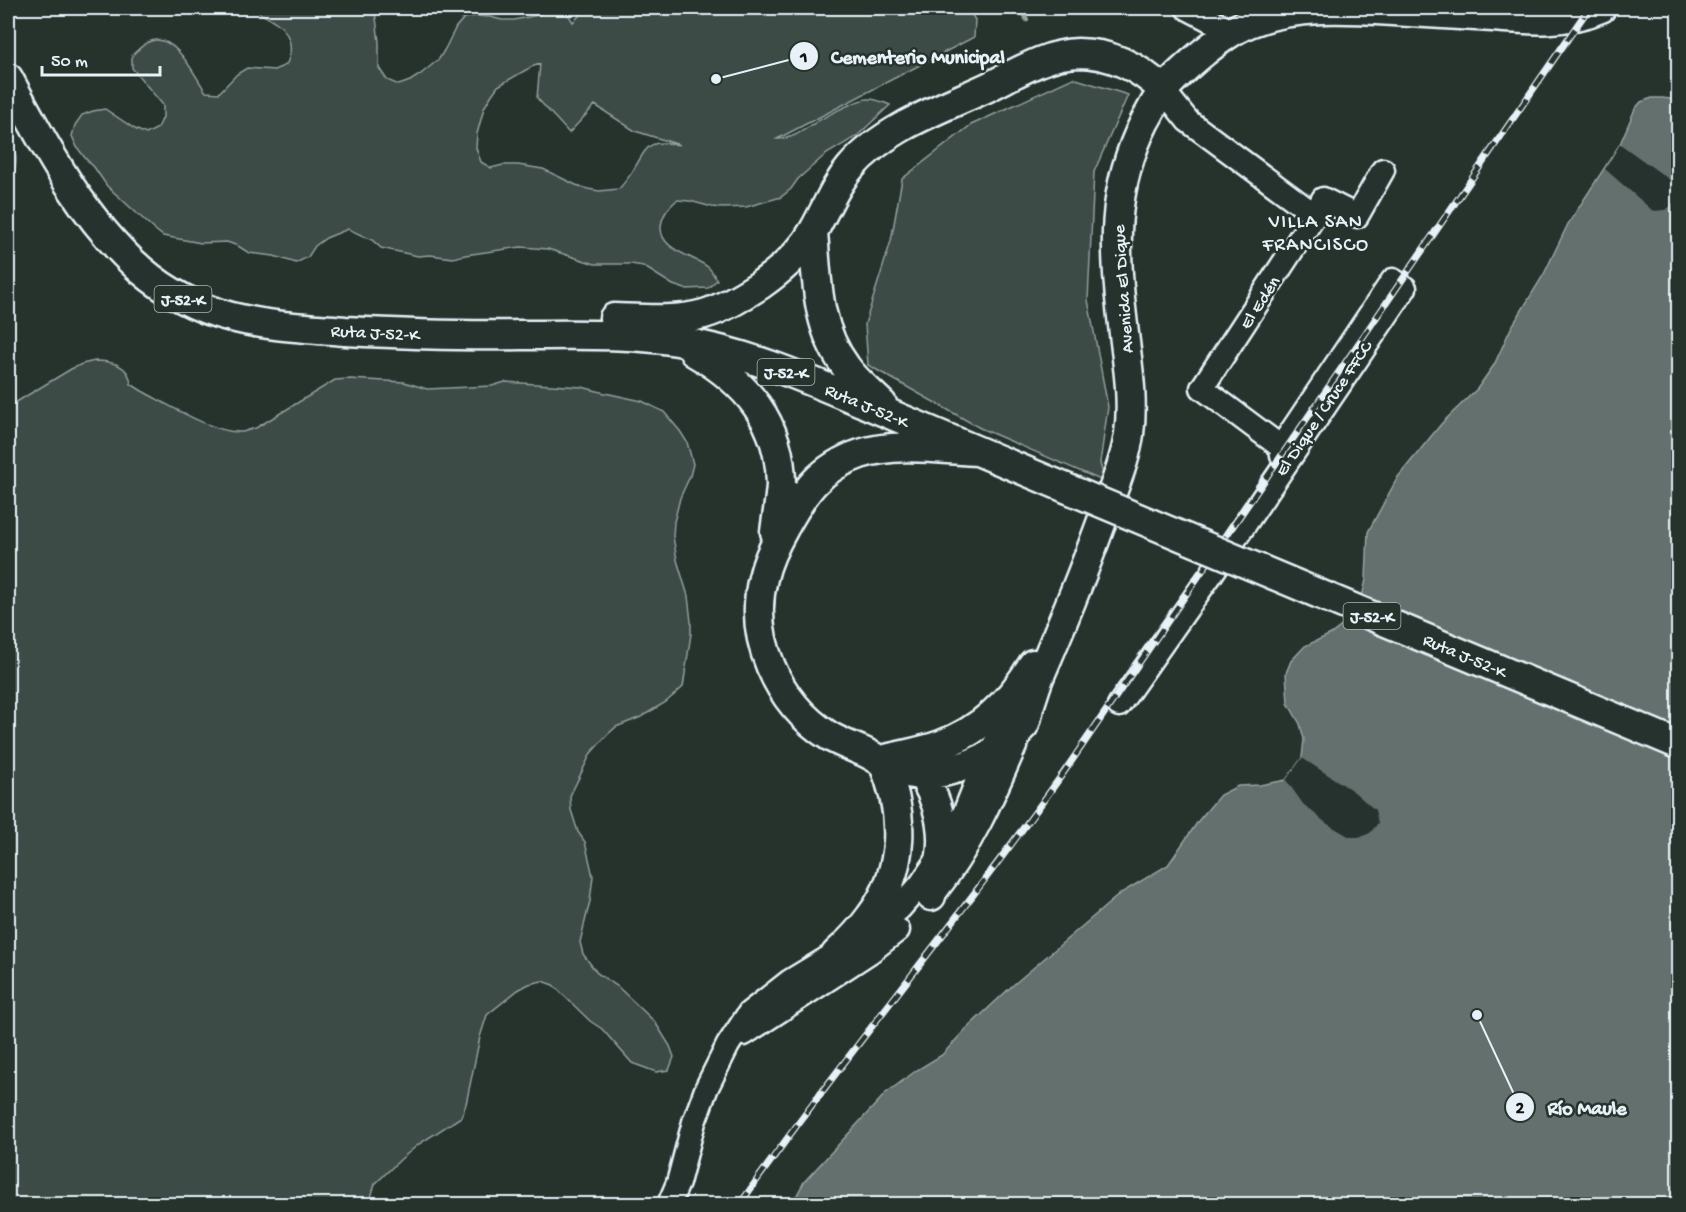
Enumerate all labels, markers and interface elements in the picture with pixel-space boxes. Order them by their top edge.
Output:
callout: Cementerio Municipal [789,37,1017,75]
scale bar [42,39,160,77]
text: 1 [799,48,808,69]
text: Cementerio Municipal [830,48,1005,71]
text: 50 m [51,52,88,73]
district label: VILLA SAN FRANCISCO [1262,212,1369,258]
street label: Avenida El Dique [1109,223,1139,354]
street label: El Edén [1236,273,1286,334]
road number: J-52-K [154,286,212,312]
street label: Ruta J-52-K [330,322,422,347]
street label: El Dique / Cruce FFCC [1272,337,1379,481]
road number: J-52-K [758,359,814,385]
street label: Ruta J-52-K [821,380,913,435]
road number: J-52-K [1344,603,1400,629]
street label: Ruta J-52-K [1419,630,1511,685]
callout: Río Maule [1505,1088,1638,1126]
text: 2 [1516,1099,1525,1120]
text: Río Maule [1546,1099,1627,1122]

